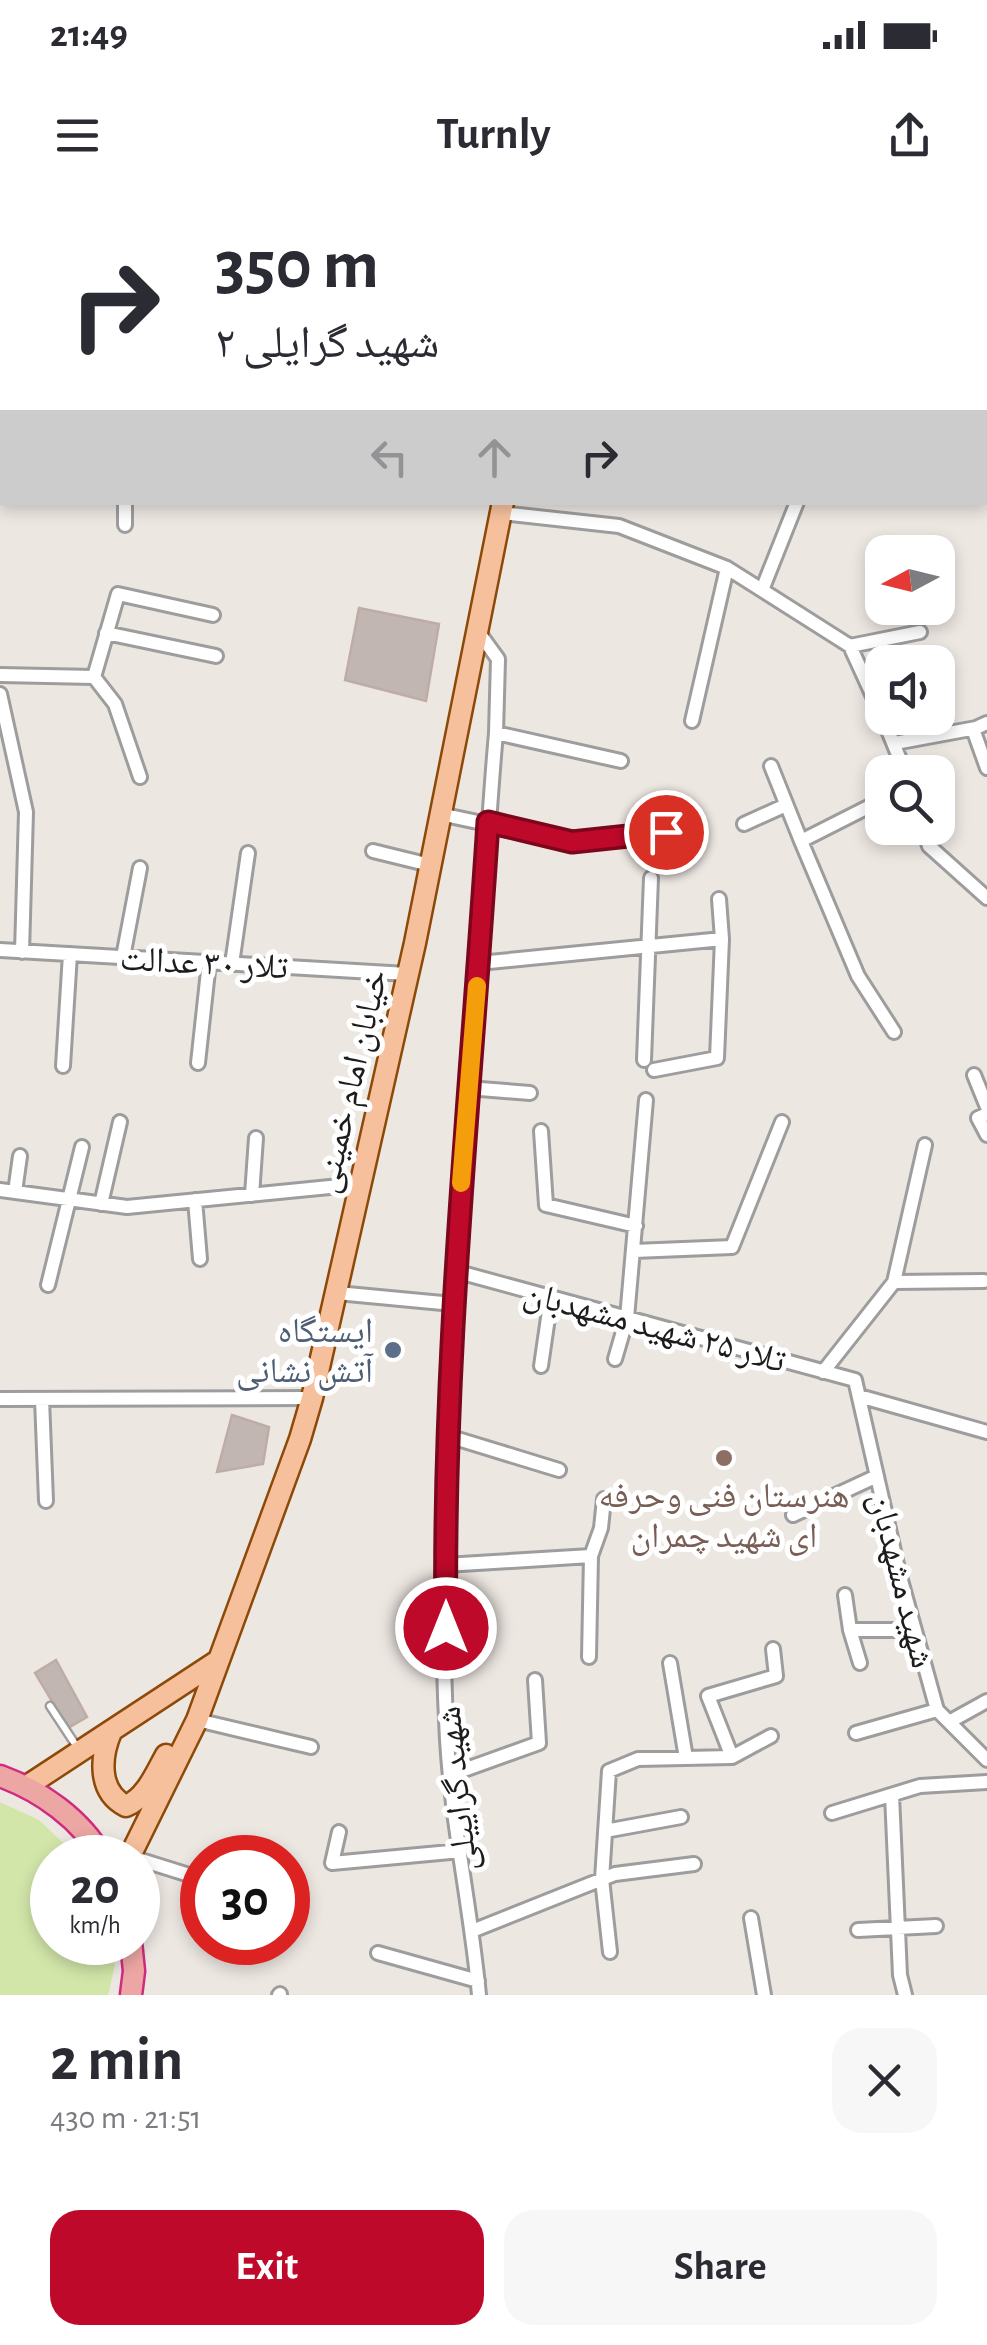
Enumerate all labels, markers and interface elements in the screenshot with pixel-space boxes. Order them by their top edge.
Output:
text: 21:49 [50,16,128,54]
icon: menu [50,108,105,163]
icon: share [882,108,937,163]
text: Turnly [436,112,551,157]
text: 350 m [215,231,379,301]
icon: right [50,240,180,370]
text: شهید گرایلی ۲ [215,321,439,366]
icon: left [362,430,417,485]
icon: ahead [467,430,522,485]
icon: right [572,430,627,485]
north arrow [865,535,955,625]
map controls [865,535,955,845]
button: sound [865,645,955,735]
button: search [865,755,955,845]
pin [624,790,709,875]
icon: arrive [639,805,694,860]
street label: تلار ۳۰ عدالت [119,942,289,985]
street label: خیابان امام خمینی [309,966,398,1197]
street label: تلار ۲۵ شهید مشهدبان [520,1276,789,1381]
place label: ایستگاه آتش نشانی [236,1314,374,1391]
marker: ایستگاه آتش نشانی [382,1339,404,1361]
marker: هنرستان فنی وحرفه ای شهید چمران [713,1447,735,1469]
place label: هنرستان فنی وحرفه ای شهید چمران [599,1479,849,1556]
street label: شهید مشهدبان [861,1489,940,1672]
position arrow [394,1576,498,1680]
street label: شهید گراییلی [431,1704,486,1873]
speed limit sign: 30 [180,1835,310,1965]
text: 20 [70,1863,120,1913]
text: km/h [69,1913,121,1938]
button: close [832,2028,937,2133]
text: 2 min [50,2031,183,2091]
text: 430 m · 21:51 [50,2102,202,2134]
button: Exit [50,2210,484,2325]
button: Share [504,2210,937,2325]

